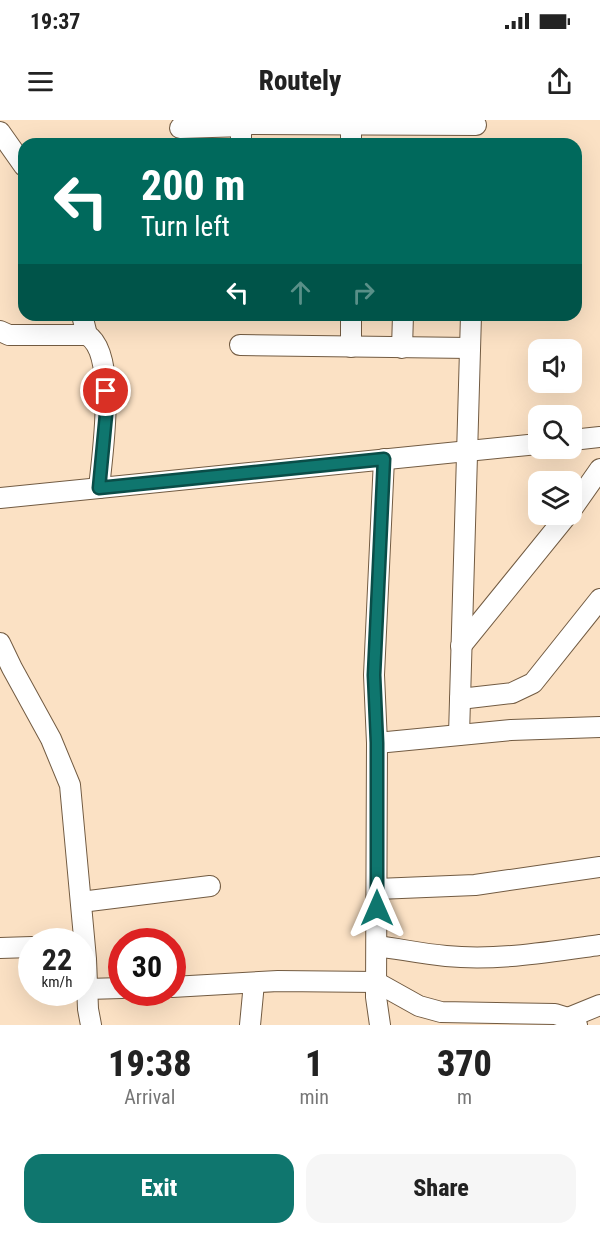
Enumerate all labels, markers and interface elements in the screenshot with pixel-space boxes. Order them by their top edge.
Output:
text: 19:37 [30,9,81,34]
icon: menu [24,65,57,98]
text: Routely [259,65,341,97]
icon: share [543,65,576,98]
text: 200 m [141,161,246,210]
icon: left [42,162,120,240]
text: Turn left [141,211,230,243]
icon: left [221,276,254,309]
icon: ahead [284,276,317,309]
icon: right [347,276,380,309]
map controls [528,339,582,525]
button: sound [528,339,582,393]
pin [80,365,131,416]
icon: arrive [89,374,122,407]
button: search [528,405,582,459]
button: layers [528,471,582,525]
position arrow [345,876,409,940]
speed limit sign: 30 [108,928,186,1006]
text: 22 [42,942,72,977]
text: km/h [42,973,72,991]
text: 19:38 [108,1043,191,1085]
text: 1 [305,1043,323,1085]
text: 370 [437,1043,492,1085]
text: Arrival [124,1085,175,1109]
text: min [300,1085,329,1109]
text: m [457,1085,472,1109]
button: Exit [24,1154,294,1223]
button: Share [306,1154,576,1223]

